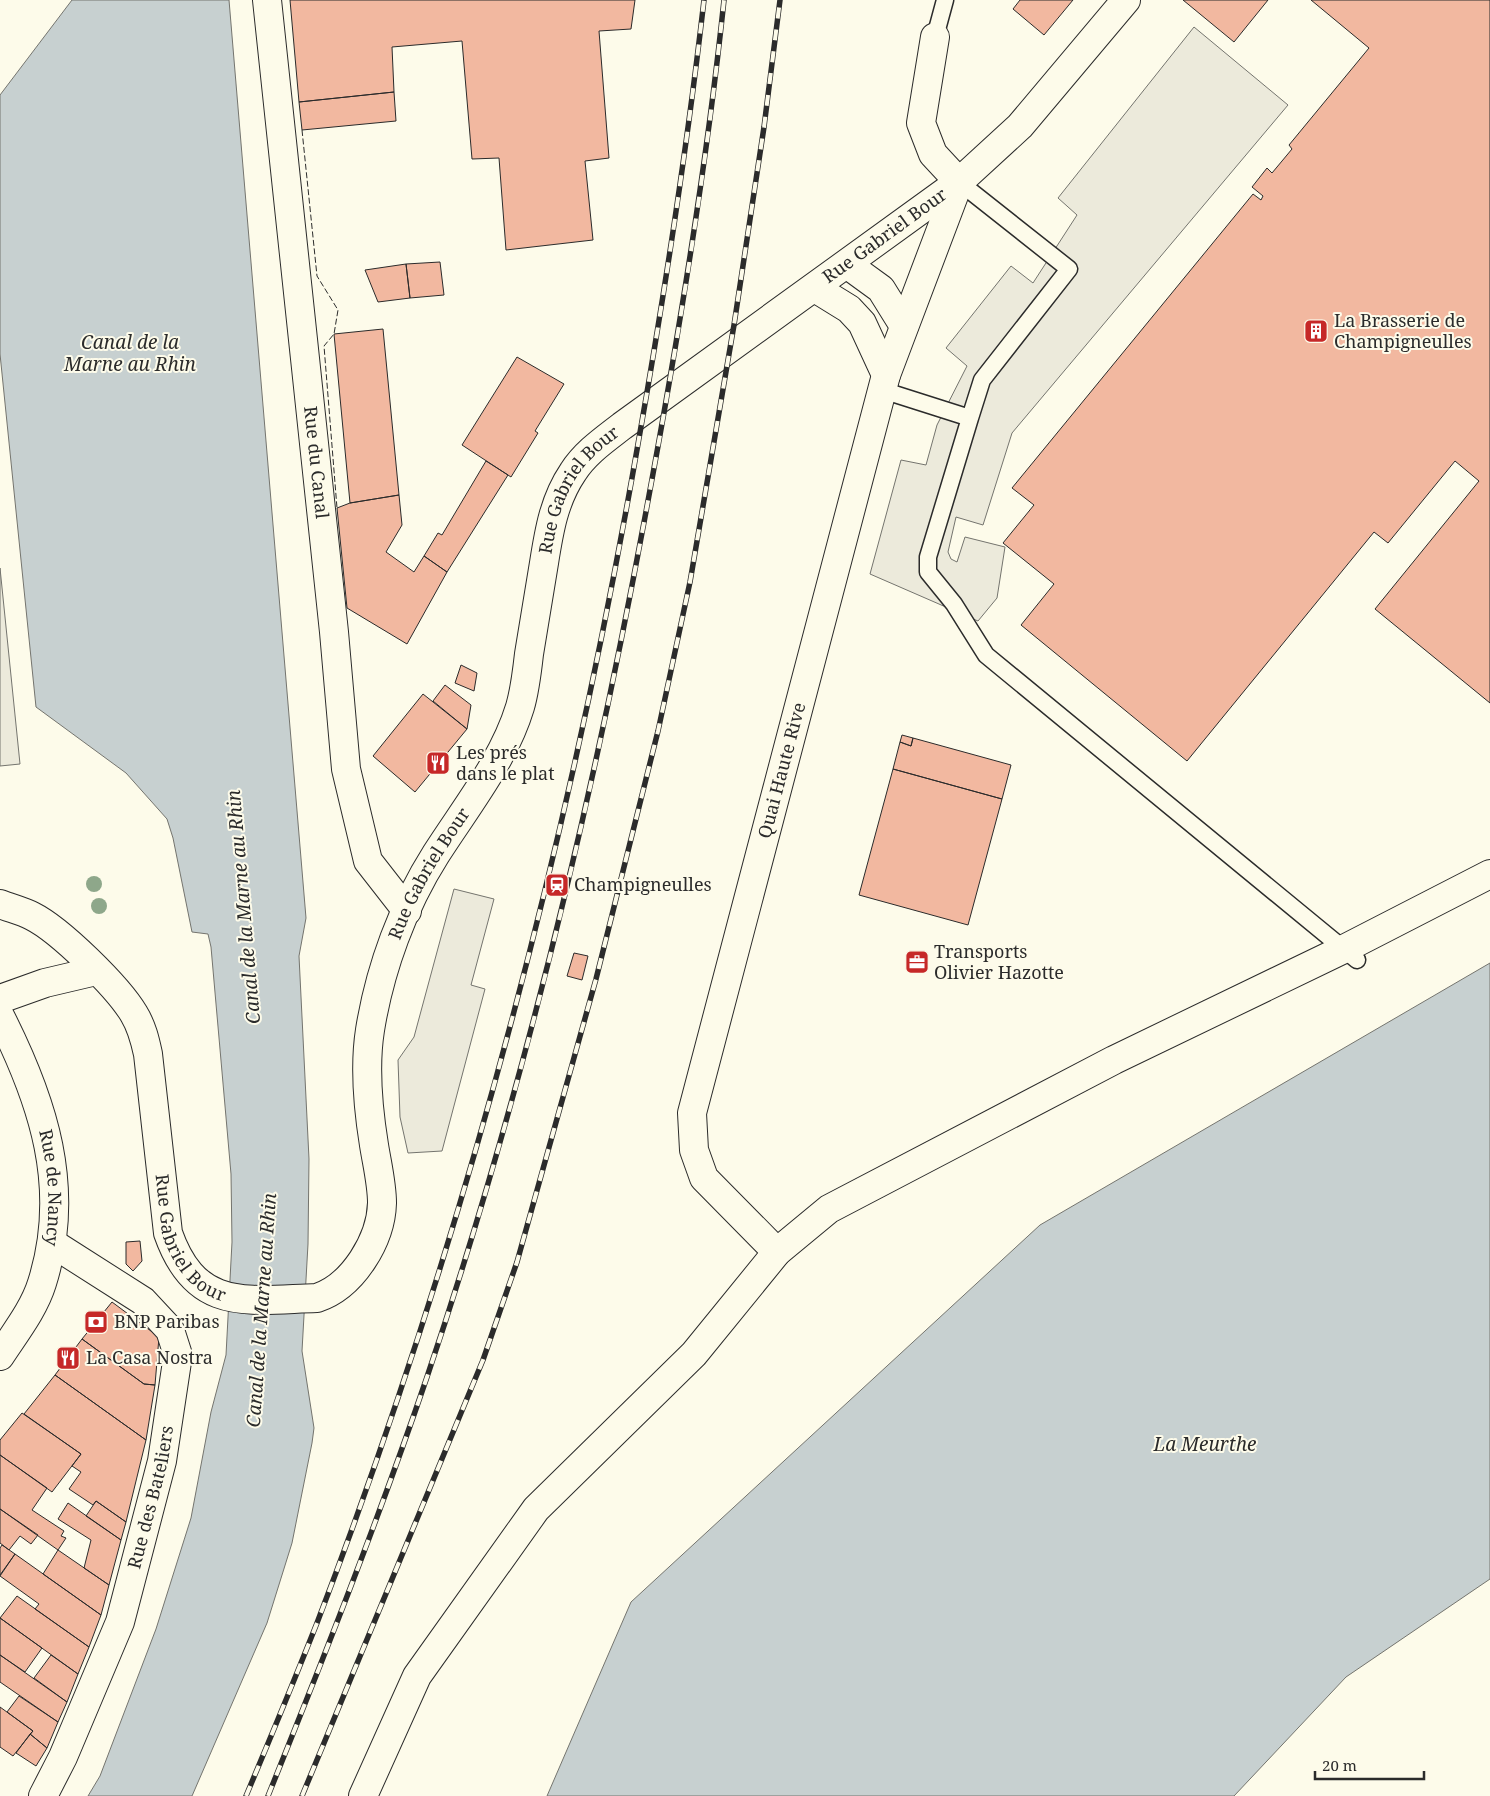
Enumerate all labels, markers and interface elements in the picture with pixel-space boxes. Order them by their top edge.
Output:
street label: Rue Gabriel Bour [817,182,951,288]
place label: La Brasserie de Champigneulles [1334,308,1472,353]
building icon: La Brasserie de Champigneulles [1303,318,1329,344]
water label: Canal de la Marne au Rhin [63,329,197,377]
street label: Rue du Canal [299,405,335,520]
street label: Rue Gabriel Bour [533,419,624,556]
street label: Quai Haute Rive [752,700,810,841]
place label: Les prés dans le plat [456,740,555,785]
restaurant icon: Les prés dans le plat [425,750,451,776]
water label: Canal de la Marne au Rhin [220,788,266,1025]
street label: Rue Gabriel Bour [382,802,475,943]
station icon: Champigneulles [544,872,570,898]
place label: Champigneulles [574,872,712,896]
place label: Transports Olivier Hazotte [934,939,1064,984]
office icon: Transports Olivier Hazotte [904,949,930,975]
street label: Rue de Nancy [34,1127,67,1249]
street label: Rue Gabriel Bour [150,1173,230,1307]
water label: Canal de la Marne au Rhin [240,1191,282,1428]
bank icon: BNP Paribas [83,1309,109,1335]
place label: BNP Paribas [114,1309,220,1333]
restaurant icon: La Casa Nostra [55,1345,81,1371]
place label: La Casa Nostra [86,1345,213,1369]
street label: Rue des Bateliers [121,1424,178,1571]
water label: La Meurthe [1153,1431,1256,1457]
scale bar [1315,1748,1424,1780]
text: 20 m [1322,1755,1357,1775]

